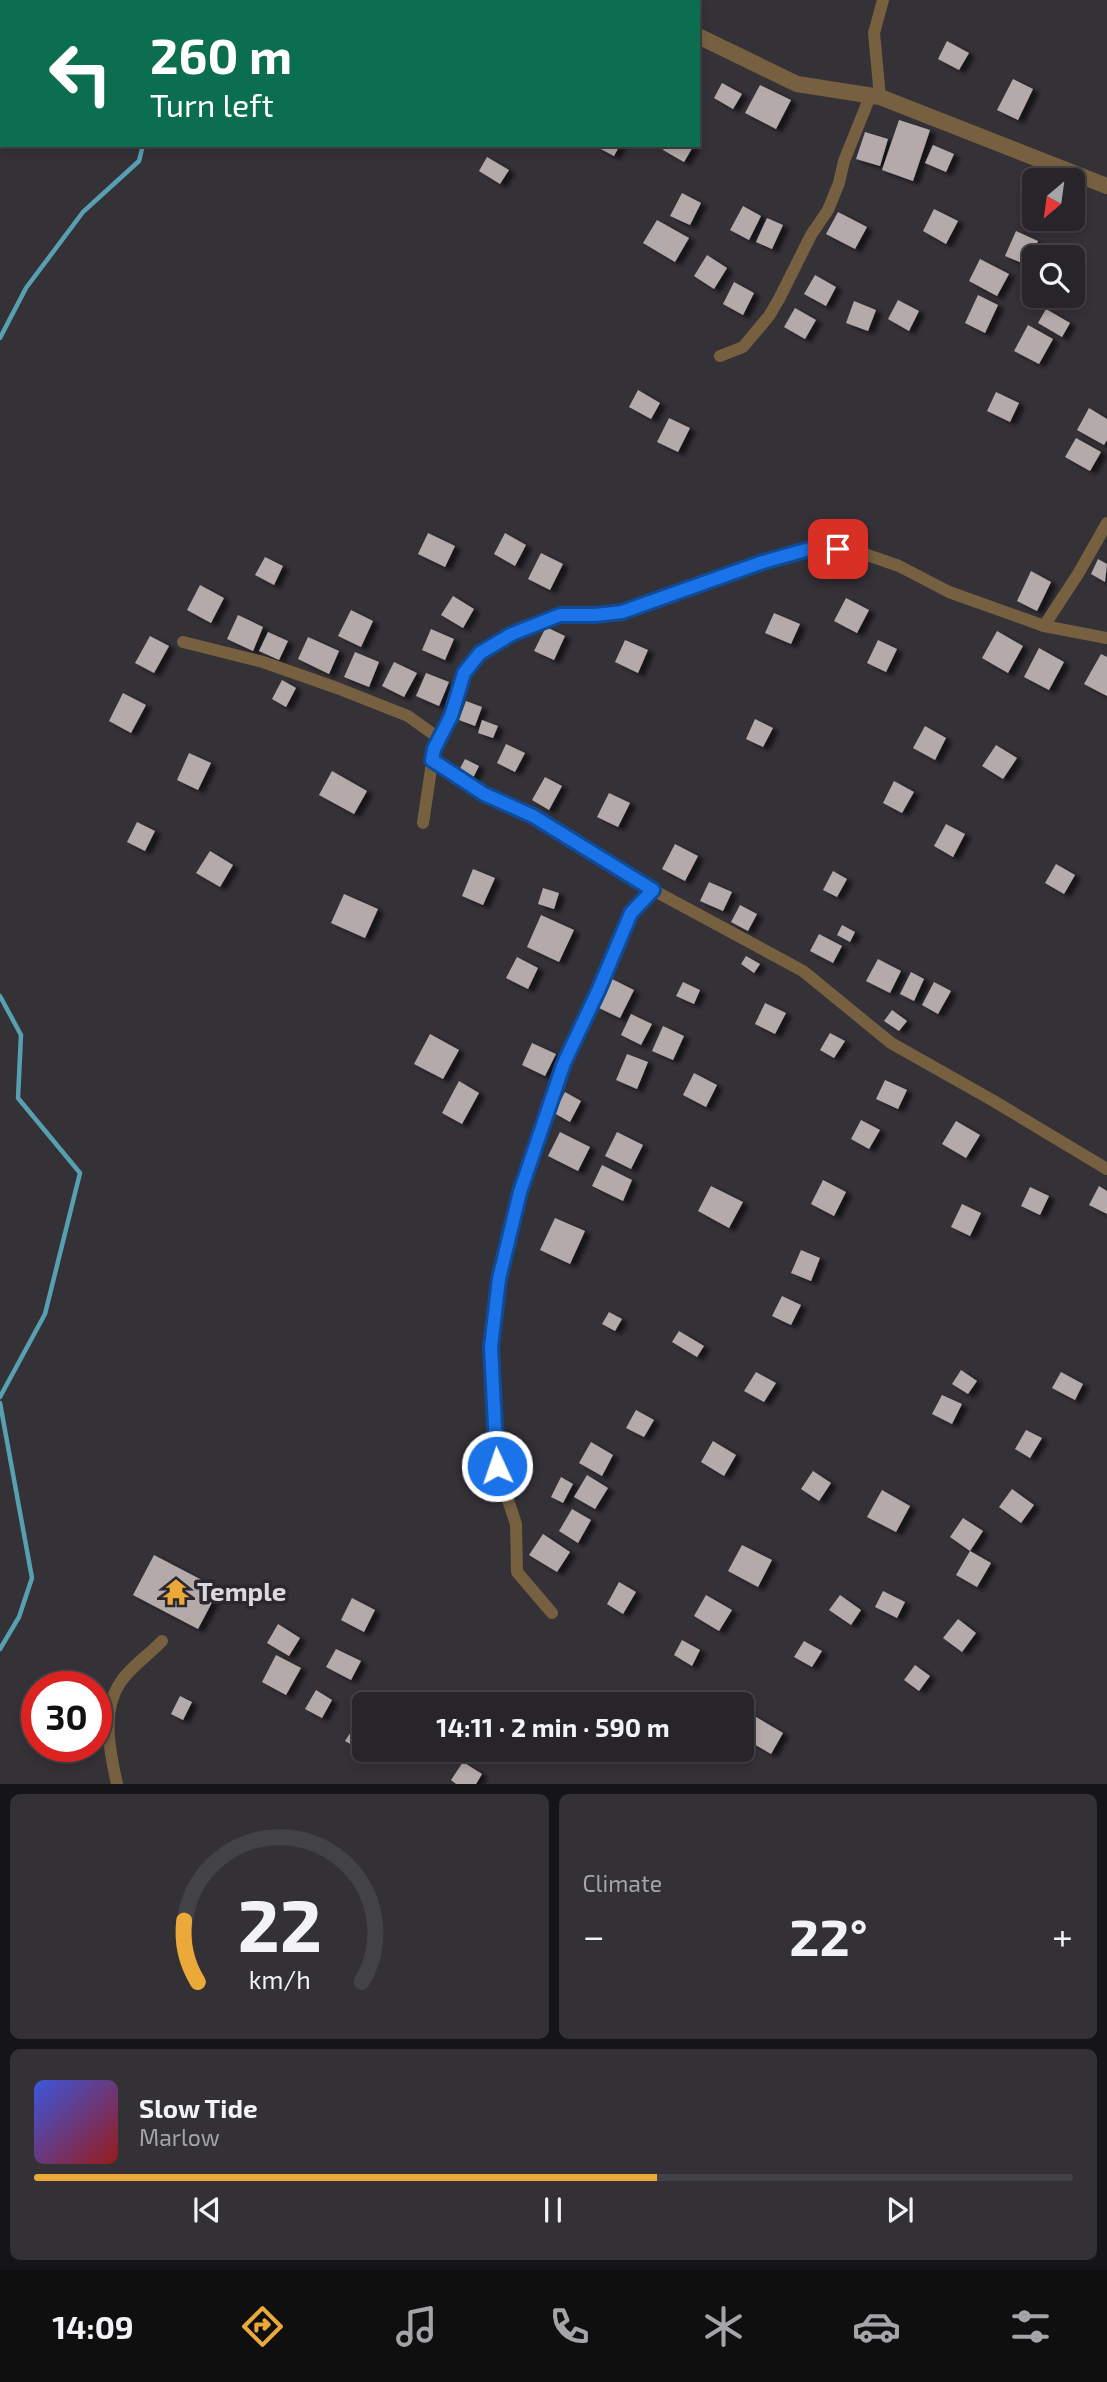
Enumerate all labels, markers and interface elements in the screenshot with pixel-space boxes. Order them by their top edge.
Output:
text: 260 m [150,25,292,84]
icon: left [35,28,126,119]
text: Turn left [150,85,274,123]
north arrow [1022,168,1085,231]
map controls [1022,168,1085,308]
button: search [1022,245,1085,308]
pin [808,519,868,579]
icon: arrive [819,530,857,568]
position arrow [460,1429,534,1503]
place label: Temple [197,1575,286,1606]
temple icon: Temple [161,1577,191,1607]
speed limit sign: 30 [21,1671,112,1762]
text: 14:11 · 2 min · 590 m [436,1711,670,1742]
text: Climate [583,1869,662,1897]
text: 22 [237,1880,322,1968]
text: 22° [789,1904,868,1966]
text: − [583,1912,605,1958]
text: + [1052,1912,1073,1958]
text: km/h [248,1964,310,1994]
text: Slow Tide [139,2092,258,2123]
text: Marlow [139,2123,220,2151]
icon: previous [188,2191,226,2229]
icon: pause [534,2191,572,2229]
icon: next [881,2191,919,2229]
icon: directions [238,2302,287,2351]
icon: music [392,2302,441,2351]
icon: phone [545,2302,594,2351]
icon: climate [699,2302,748,2351]
icon: car [852,2302,901,2351]
icon: filters [1006,2302,1055,2351]
text: 14:09 [52,2307,134,2345]

